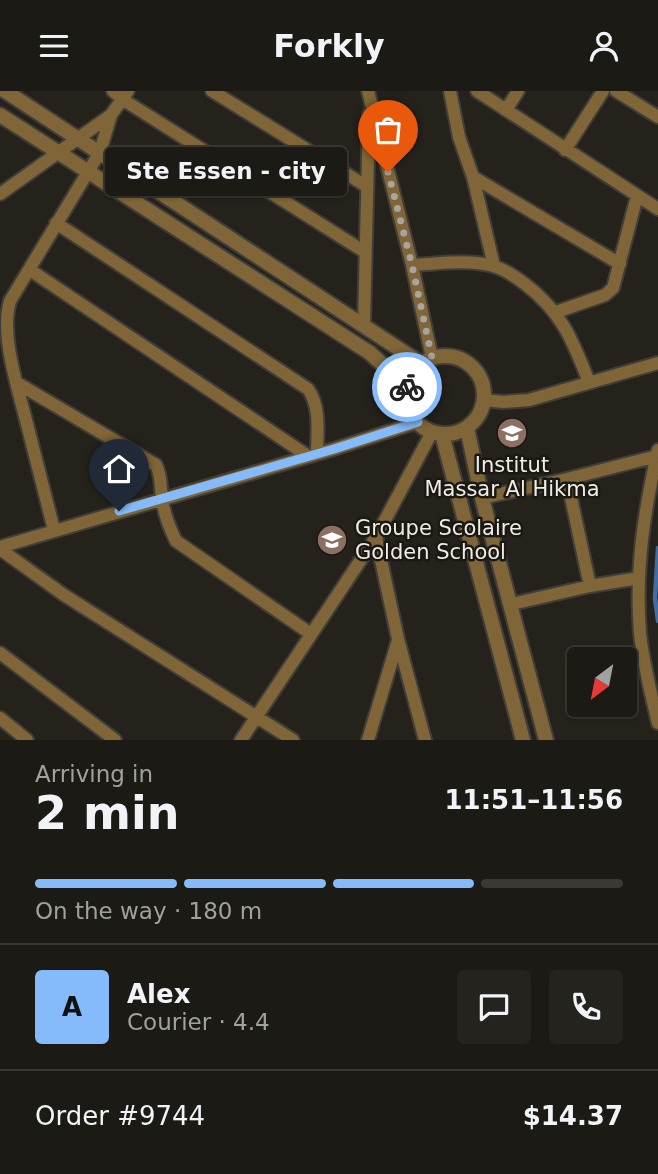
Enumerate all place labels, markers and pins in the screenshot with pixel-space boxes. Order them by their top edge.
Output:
pin [358,100,418,172]
callout: Ste Essen - city [105,147,346,197]
school or university icon: Institut Massar Al Hikma [495,416,529,450]
pin [89,439,149,511]
place label: Institut Massar Al Hikma [424,453,600,501]
place label: Groupe Scolaire Golden School [355,516,522,564]
school or university icon: Groupe Scolaire Golden School [315,523,349,557]

